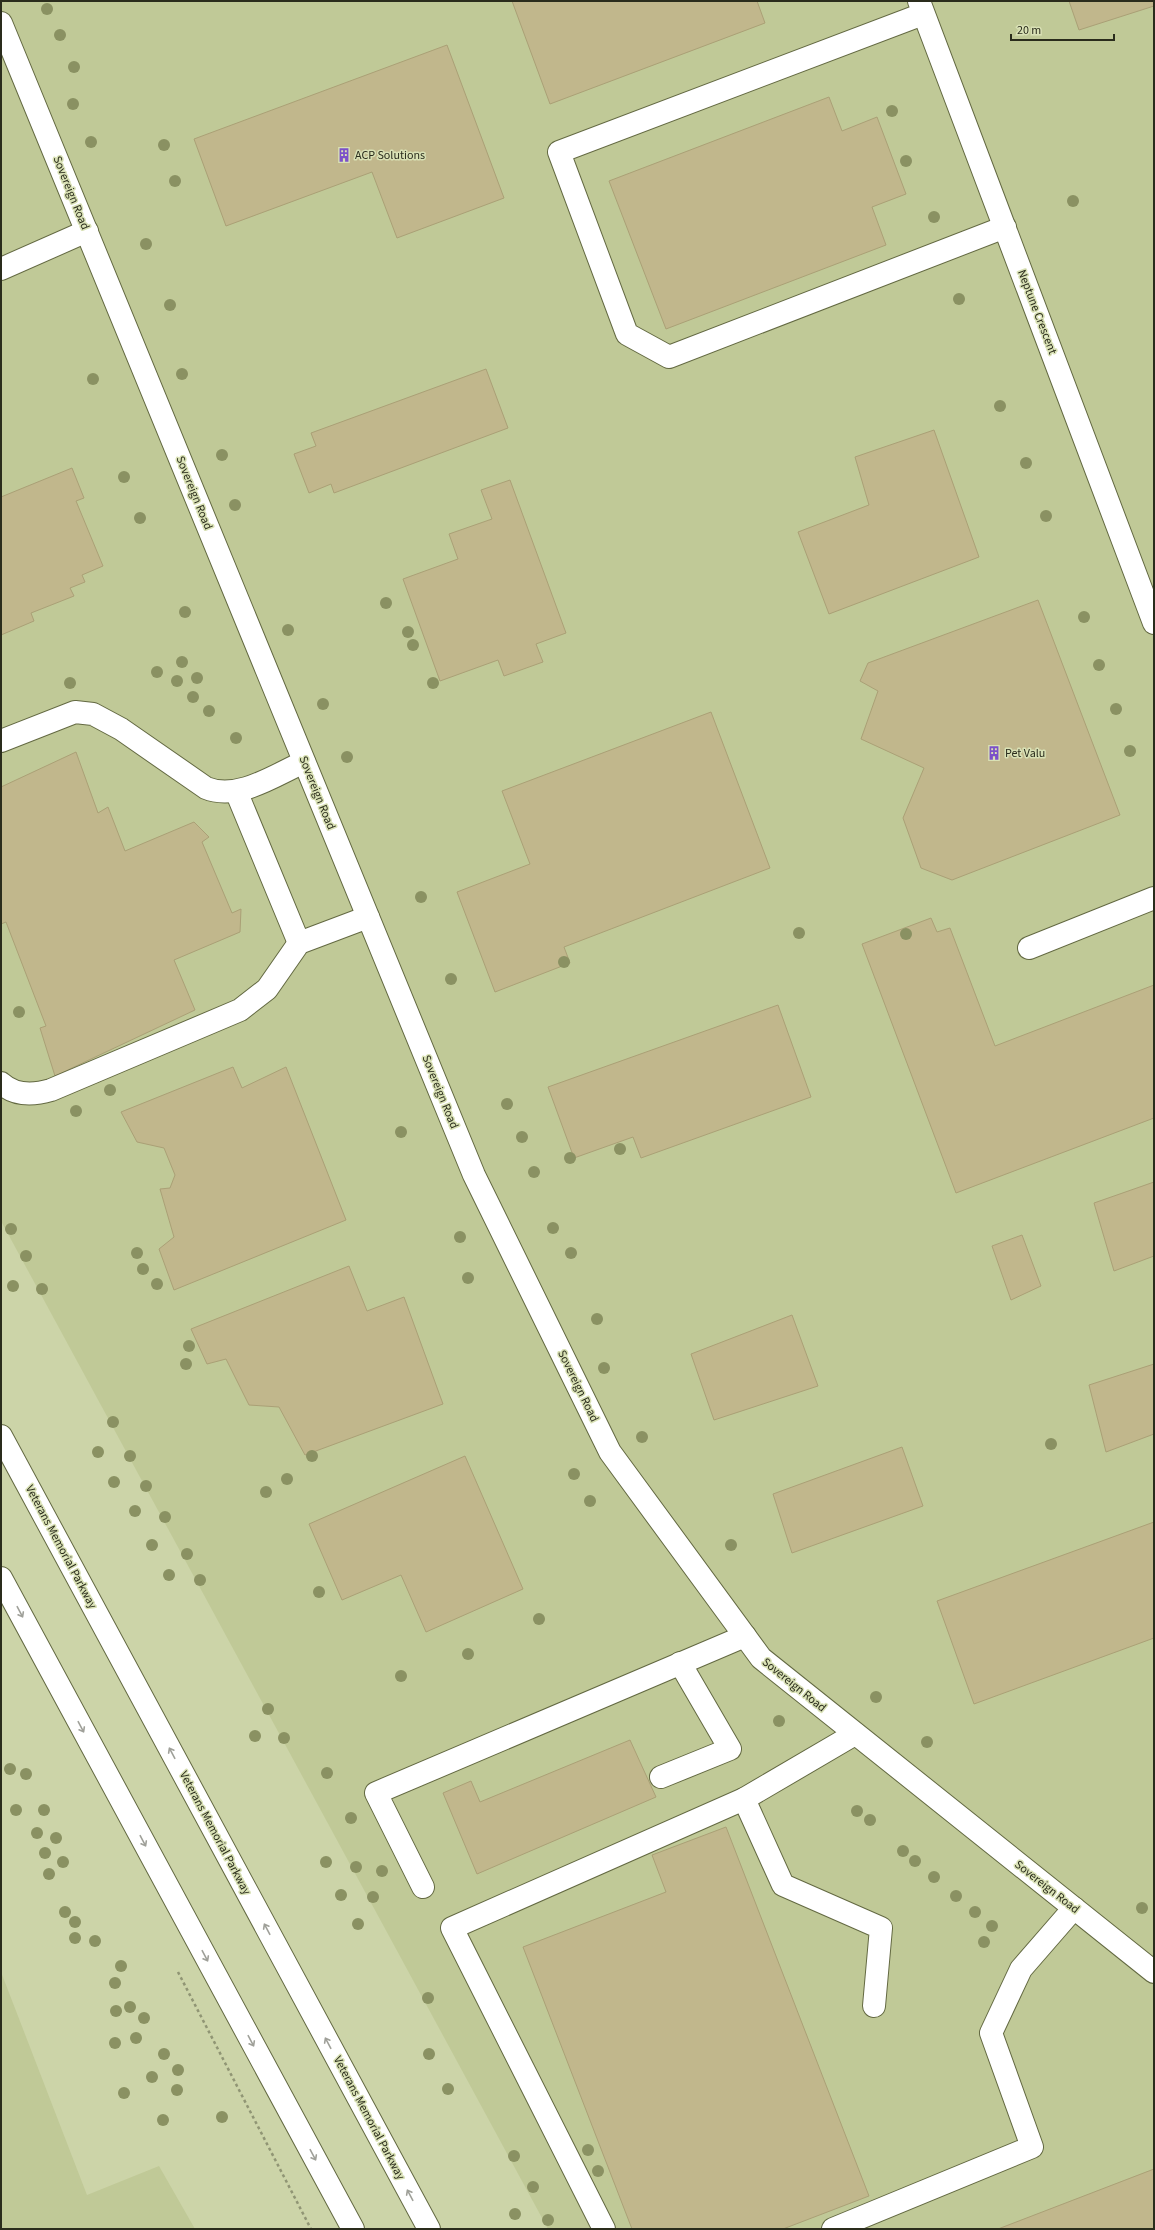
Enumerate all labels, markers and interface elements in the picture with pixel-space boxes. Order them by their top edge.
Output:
scale bar [1011,16,1114,42]
text: 20 m [1017,22,1041,39]
building icon: ACP Solutions [336,147,352,163]
place label: ACP Solutions [355,147,425,164]
street label: Sovereign Road [48,154,94,232]
street label: Neptune Crescent [1013,267,1061,357]
street label: Sovereign Road [171,454,217,532]
building icon: Pet Valu [986,745,1002,761]
place label: Pet Valu [1005,745,1045,762]
street label: Sovereign Road [294,754,340,832]
street label: Sovereign Road [417,1053,463,1131]
street label: Sovereign Road [553,1347,603,1425]
street label: Veterans Memorial Parkway [21,1482,101,1612]
one-way arrow [16,1606,24,1618]
street label: Sovereign Road [758,1654,830,1716]
one-way arrow [78,1721,86,1733]
one-way arrow [167,1747,175,1759]
street label: Veterans Memorial Parkway [175,1768,255,1898]
one-way arrow [140,1835,147,1847]
street label: Sovereign Road [1011,1856,1083,1918]
one-way arrow [262,1923,270,1935]
one-way arrow [201,1950,209,1962]
one-way arrow [247,2035,255,2047]
one-way arrow [324,2037,332,2049]
street label: Veterans Memorial Parkway [329,2053,409,2183]
one-way arrow [309,2149,317,2161]
one-way arrow [406,2189,413,2201]

